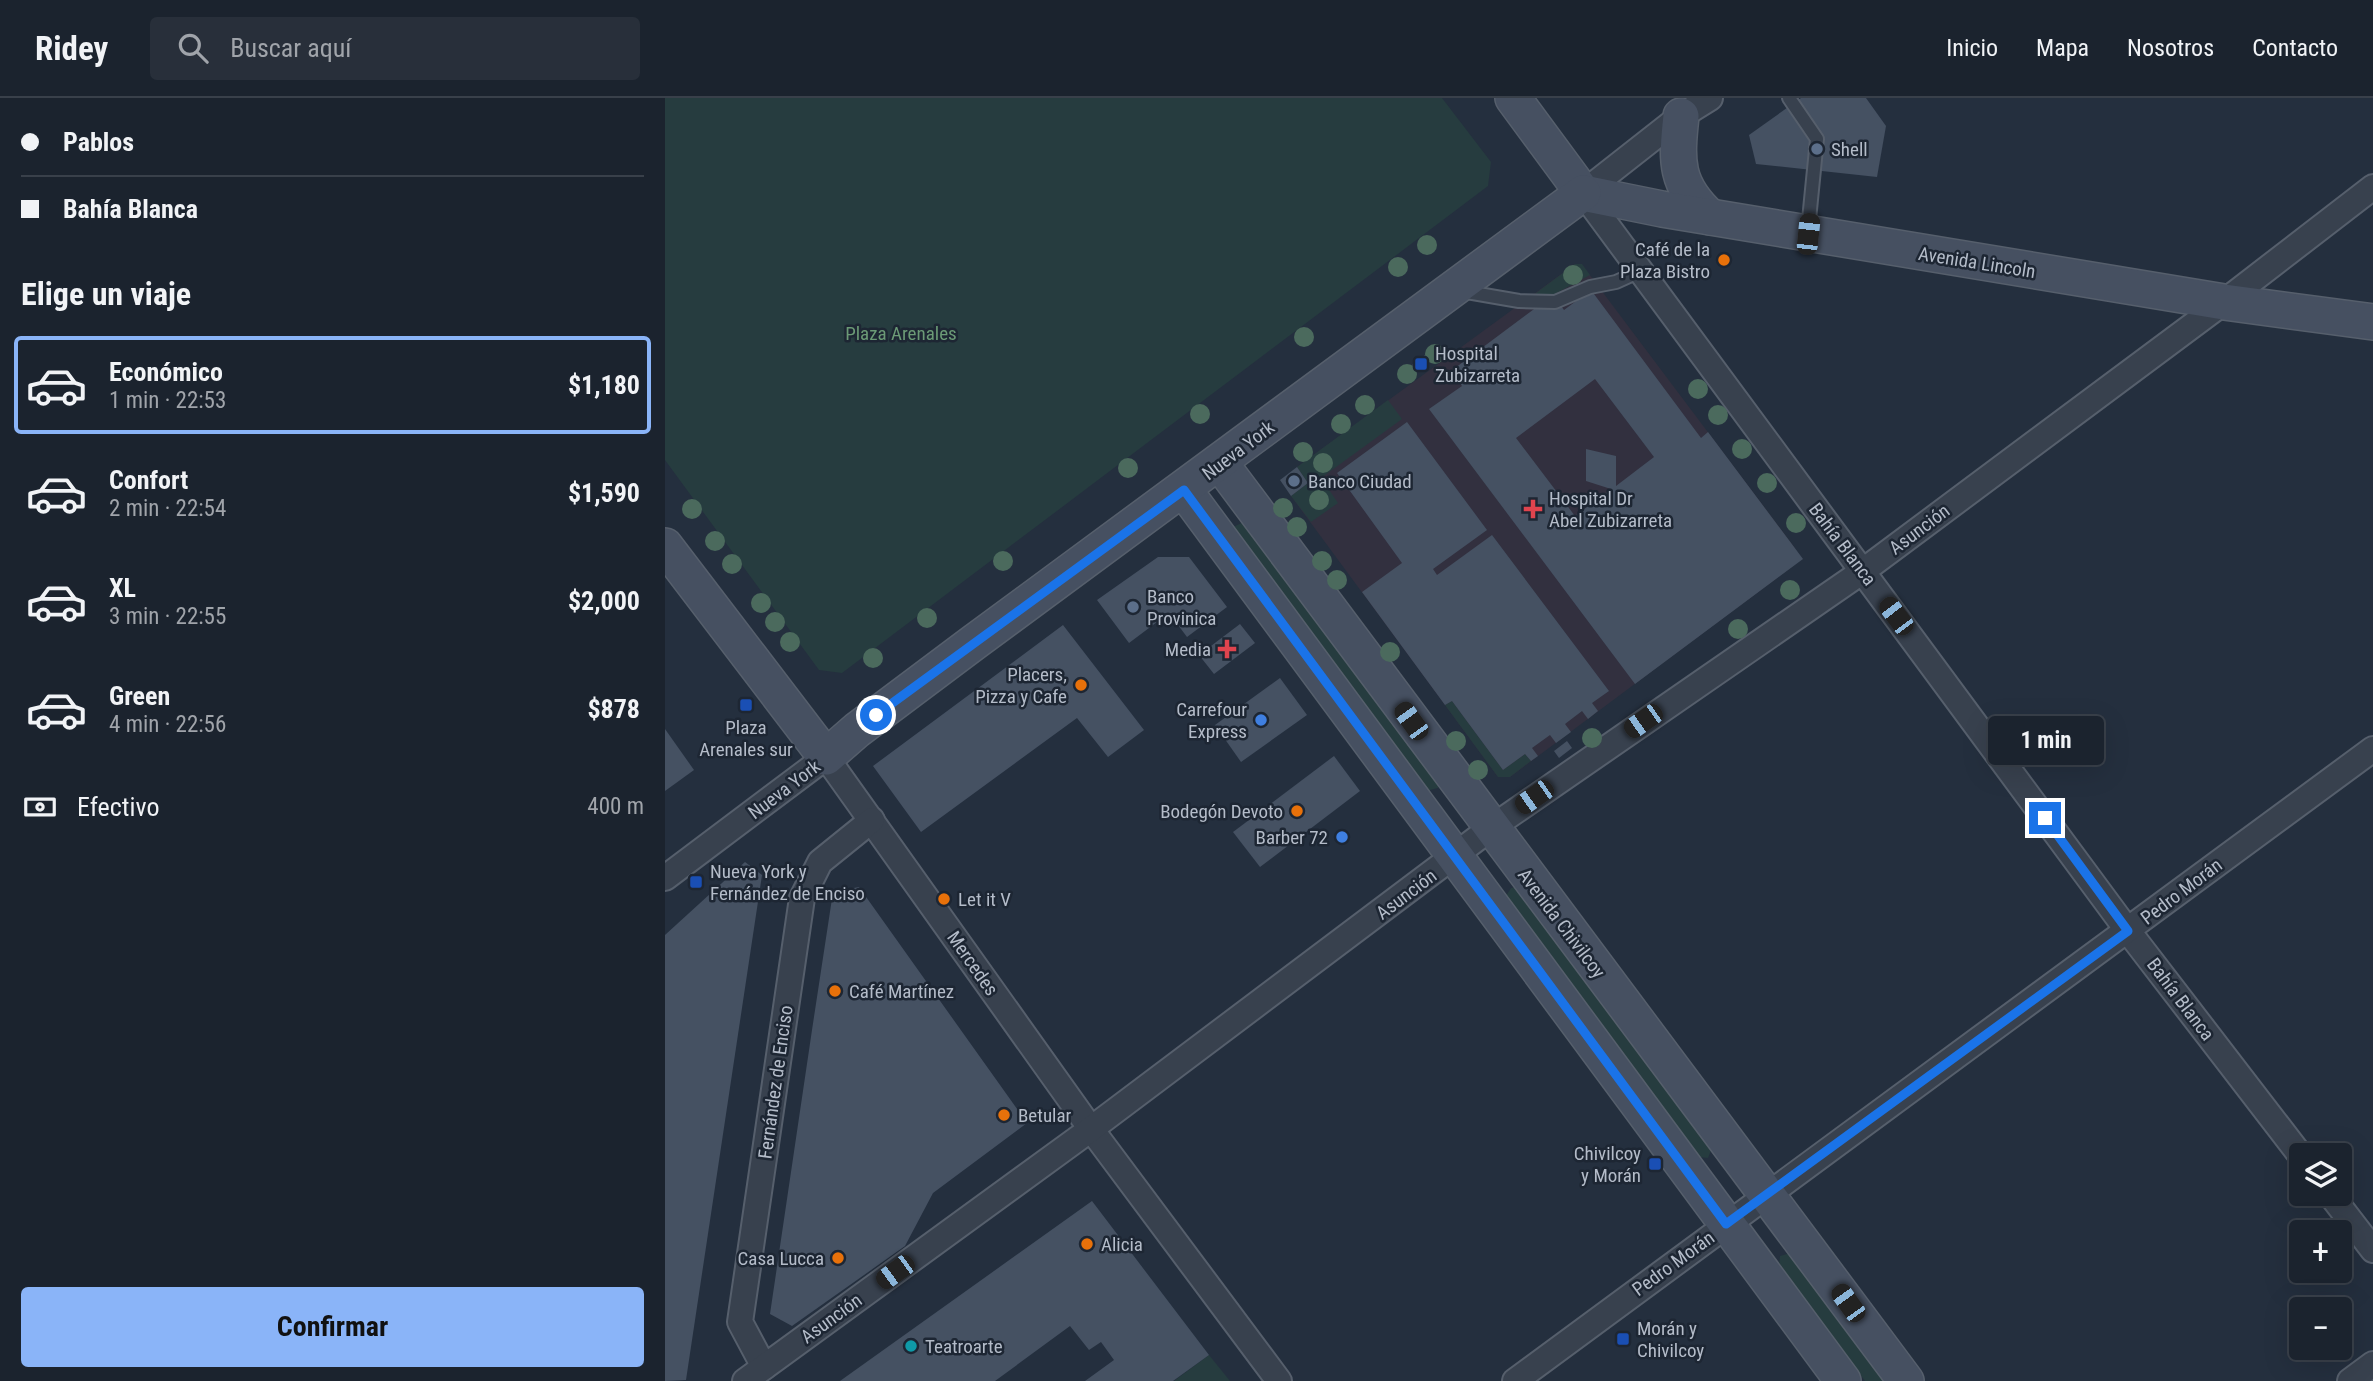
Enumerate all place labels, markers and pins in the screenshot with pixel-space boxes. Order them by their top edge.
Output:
place label: Shell [1831,138,1868,161]
marker: Shell [1809,141,1825,157]
place label: Café de la Plaza Bistro [1620,238,1710,283]
marker: Café de la Plaza Bistro [1716,252,1732,268]
place label: Hospital Zubizarreta [1435,342,1520,387]
marker: Hospital Zubizarreta [1413,356,1429,372]
place label: Banco Ciudad [1308,470,1412,493]
marker: Banco Ciudad [1286,473,1302,489]
place label: Hospital Dr Abel Zubizarreta [1549,487,1672,532]
marker: Hospital Dr Abel Zubizarreta [1523,499,1543,519]
place label: Banco Provinica [1147,585,1216,630]
marker: Banco Provinica [1125,599,1141,615]
place label: Media [1165,638,1211,661]
marker: Media [1217,639,1237,659]
place label: Placers, Pizza y Cafe [975,663,1067,708]
marker: Placers, Pizza y Cafe [1073,677,1089,693]
marker: Plaza Arenales sur [738,697,754,713]
place label: Carrefour Express [1176,698,1247,743]
marker: Carrefour Express [1253,712,1269,728]
place label: Plaza Arenales sur [699,716,793,761]
place label: Bodegón Devoto [1160,800,1283,823]
marker: Bodegón Devoto [1289,803,1305,819]
place label: Barber 72 [1256,826,1328,849]
marker: Barber 72 [1334,829,1350,845]
place label: Nueva York y Fernández de Enciso [710,860,865,905]
marker: Nueva York y Fernández de Enciso [688,874,704,890]
place label: Let it V [958,888,1011,911]
marker: Let it V [936,891,952,907]
place label: Café Martínez [849,980,954,1003]
marker: Café Martínez [827,983,843,999]
place label: Betular [1018,1104,1072,1127]
marker: Betular [996,1107,1012,1123]
place label: Chivilcoy y Morán [1574,1142,1641,1187]
marker: Chivilcoy y Morán [1647,1156,1663,1172]
place label: Alicia [1101,1233,1143,1256]
marker: Alicia [1079,1236,1095,1252]
place label: Casa Lucca [738,1247,824,1270]
marker: Casa Lucca [830,1250,846,1266]
place label: Morán y Chivilcoy [1637,1317,1704,1362]
marker: Morán y Chivilcoy [1615,1331,1631,1347]
place label: Teatroarte [925,1335,1003,1358]
marker: Teatroarte [903,1338,919,1354]

